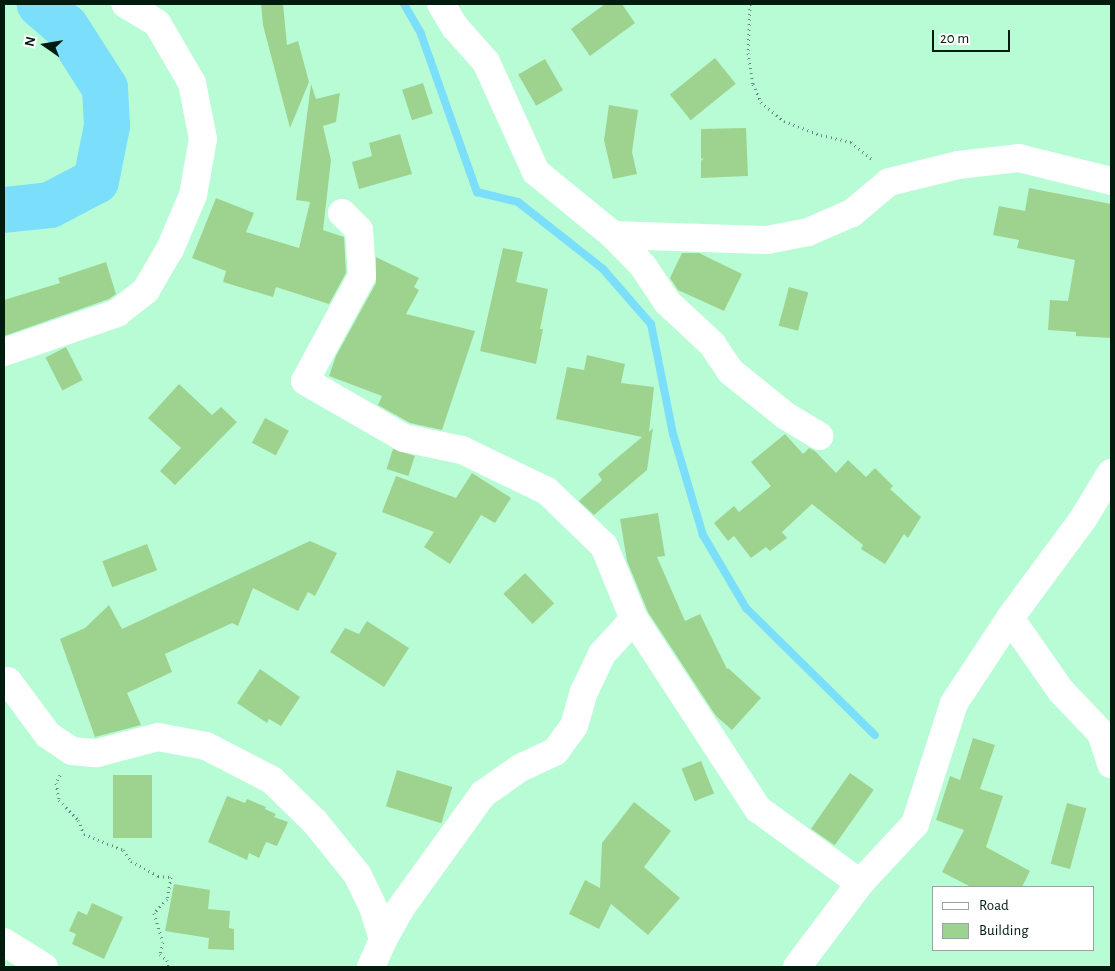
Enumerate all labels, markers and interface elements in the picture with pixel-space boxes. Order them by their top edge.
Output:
north arrow [20,20,70,70]
scale bar [935,20,1012,52]
text: 20 m [940,31,969,46]
text: N [22,35,38,48]
legend [932,886,1095,951]
text: Road [979,898,1009,913]
text: Building [979,923,1029,938]

